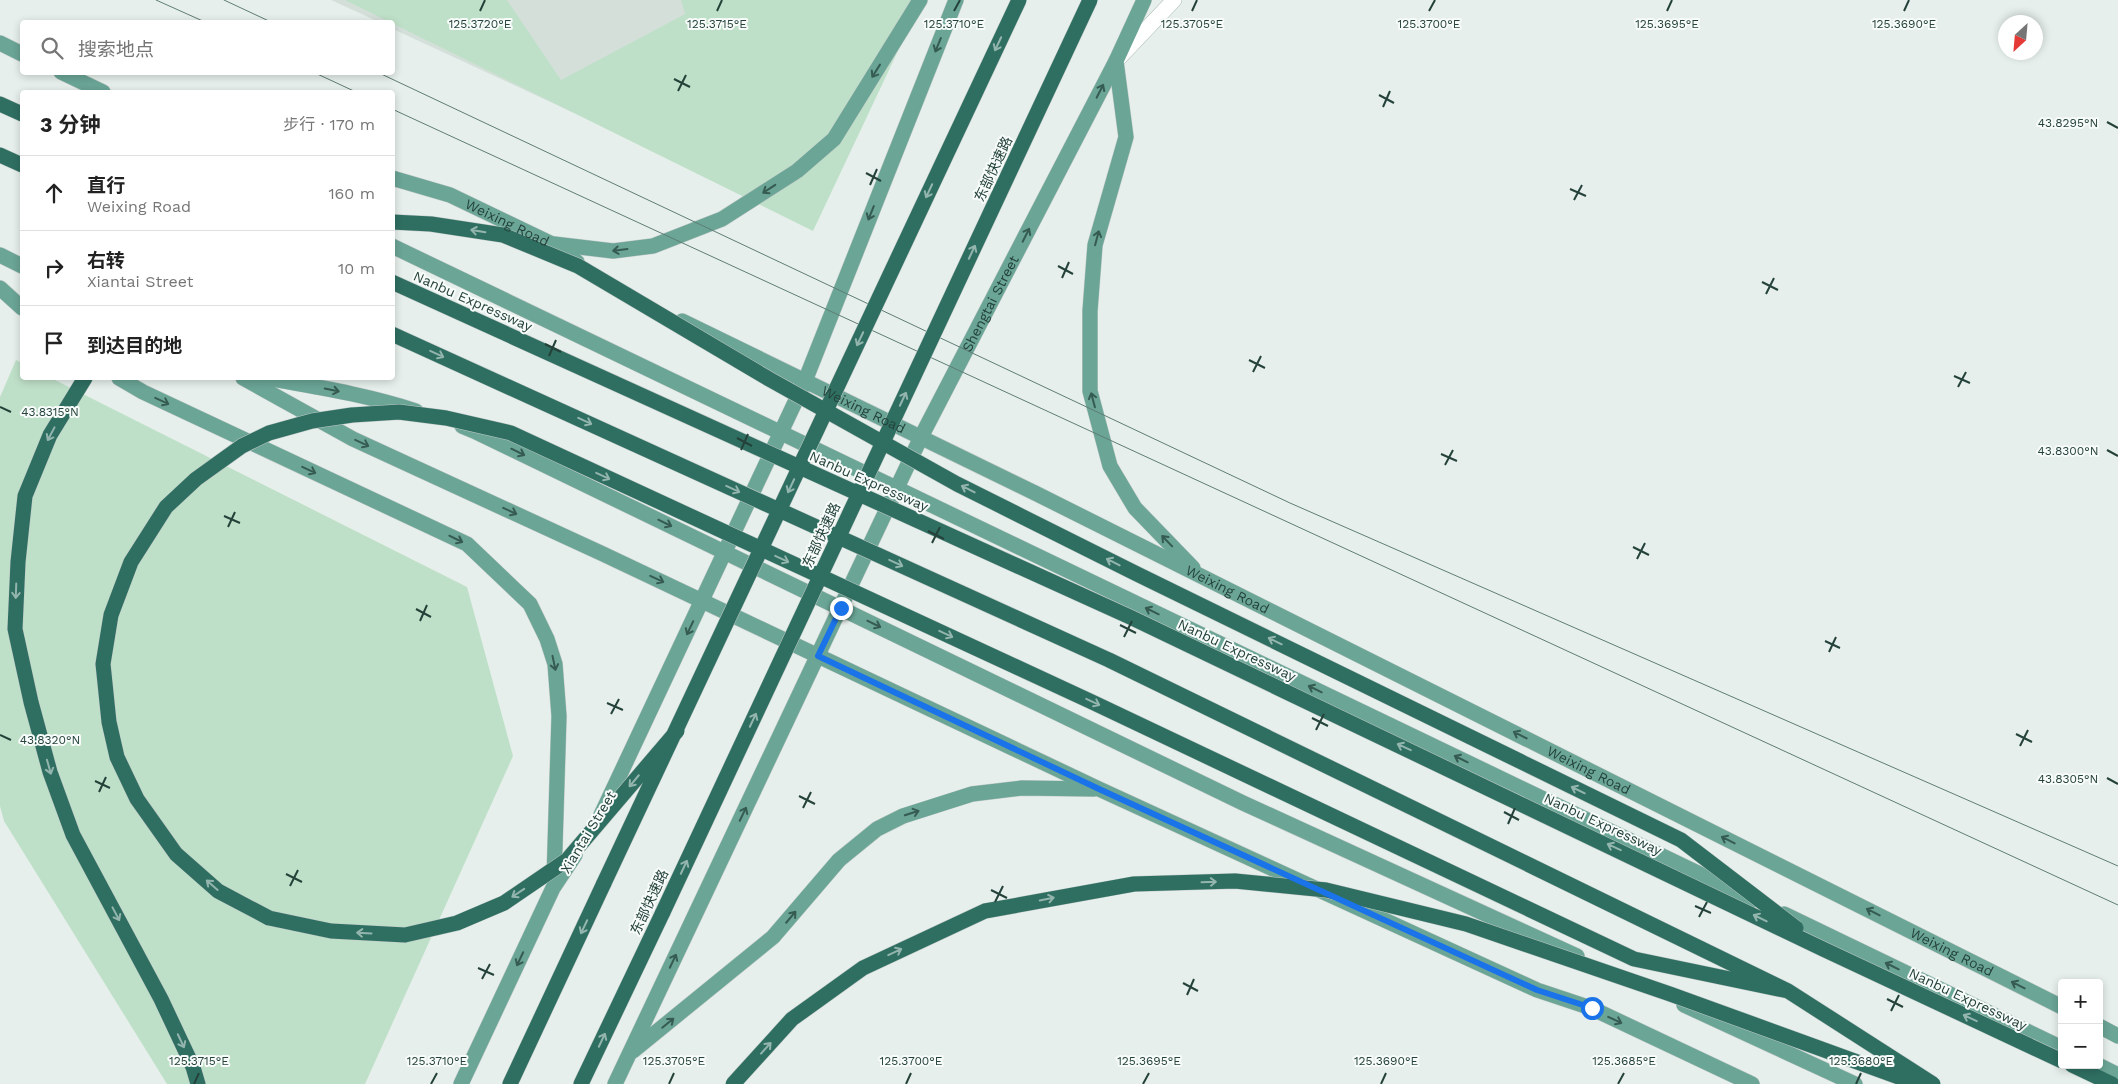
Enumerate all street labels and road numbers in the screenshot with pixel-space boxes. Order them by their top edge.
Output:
street label: 东部快速路 [971,134,1015,204]
street label: Weixing Road [463,196,552,249]
street label: Shengtai Street [959,253,1022,354]
street label: Nanbu Expressway [411,268,536,335]
street label: Weixing Road [819,382,908,437]
street label: Nanbu Expressway [807,448,932,515]
street label: 东部快速路 [799,500,843,570]
street label: Weixing Road [1183,562,1272,617]
street label: Nanbu Expressway [1175,616,1299,685]
street label: Weixing Road [1545,743,1633,798]
street label: Xiantai Street [557,788,619,876]
street label: Nanbu Expressway [1541,790,1665,859]
street label: 东部快速路 [627,867,671,937]
street label: Weixing Road [1908,924,1996,979]
street label: Nanbu Expressway [1906,965,2030,1034]

